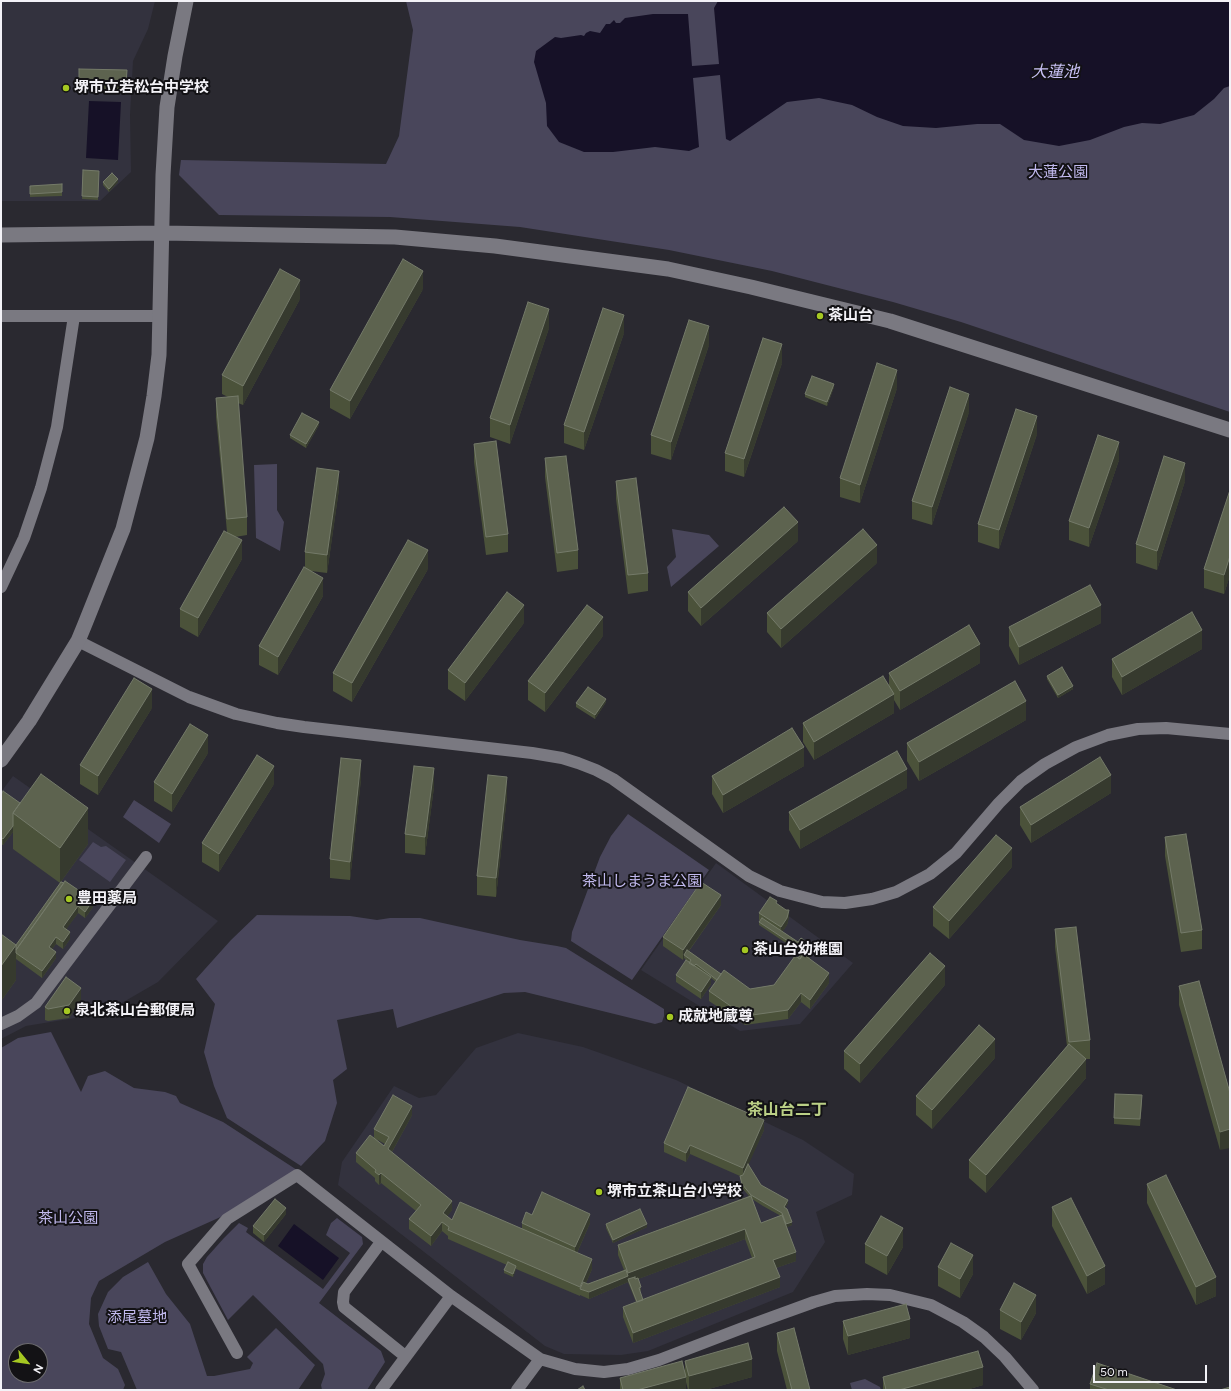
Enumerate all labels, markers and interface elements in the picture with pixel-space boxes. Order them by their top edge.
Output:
water label: 大蓮池 [1031,62,1079,82]
place label: 堺市立若松台中学校 [74,79,209,97]
marker: 堺市立若松台中学校 [61,83,71,93]
park label: 大蓮公園 [1028,164,1088,182]
place label: 茶山台 [828,307,873,325]
marker: 茶山台 [815,311,825,321]
park label: 茶山しまうま公園 [582,873,702,891]
place label: 豊田薬局 [77,890,137,908]
marker: 豊田薬局 [64,894,74,904]
place label: 茶山台幼稚園 [753,941,843,959]
marker: 茶山台幼稚園 [740,945,750,955]
place label: 泉北茶山台郵便局 [75,1002,195,1020]
marker: 泉北茶山台郵便局 [62,1006,72,1016]
place label: 成就地蔵尊 [678,1008,753,1026]
marker: 成就地蔵尊 [665,1012,675,1022]
district label: 茶山台二丁 [747,1100,827,1120]
place label: 堺市立茶山台小学校 [607,1183,742,1201]
marker: 堺市立茶山台小学校 [594,1187,604,1197]
park label: 茶山公園 [38,1210,98,1228]
park label: 添尾墓地 [107,1309,167,1327]
north arrow [8,1343,48,1383]
scale bar [1095,1357,1209,1383]
text: N [30,1362,46,1375]
text: 50 m [1100,1365,1128,1379]

